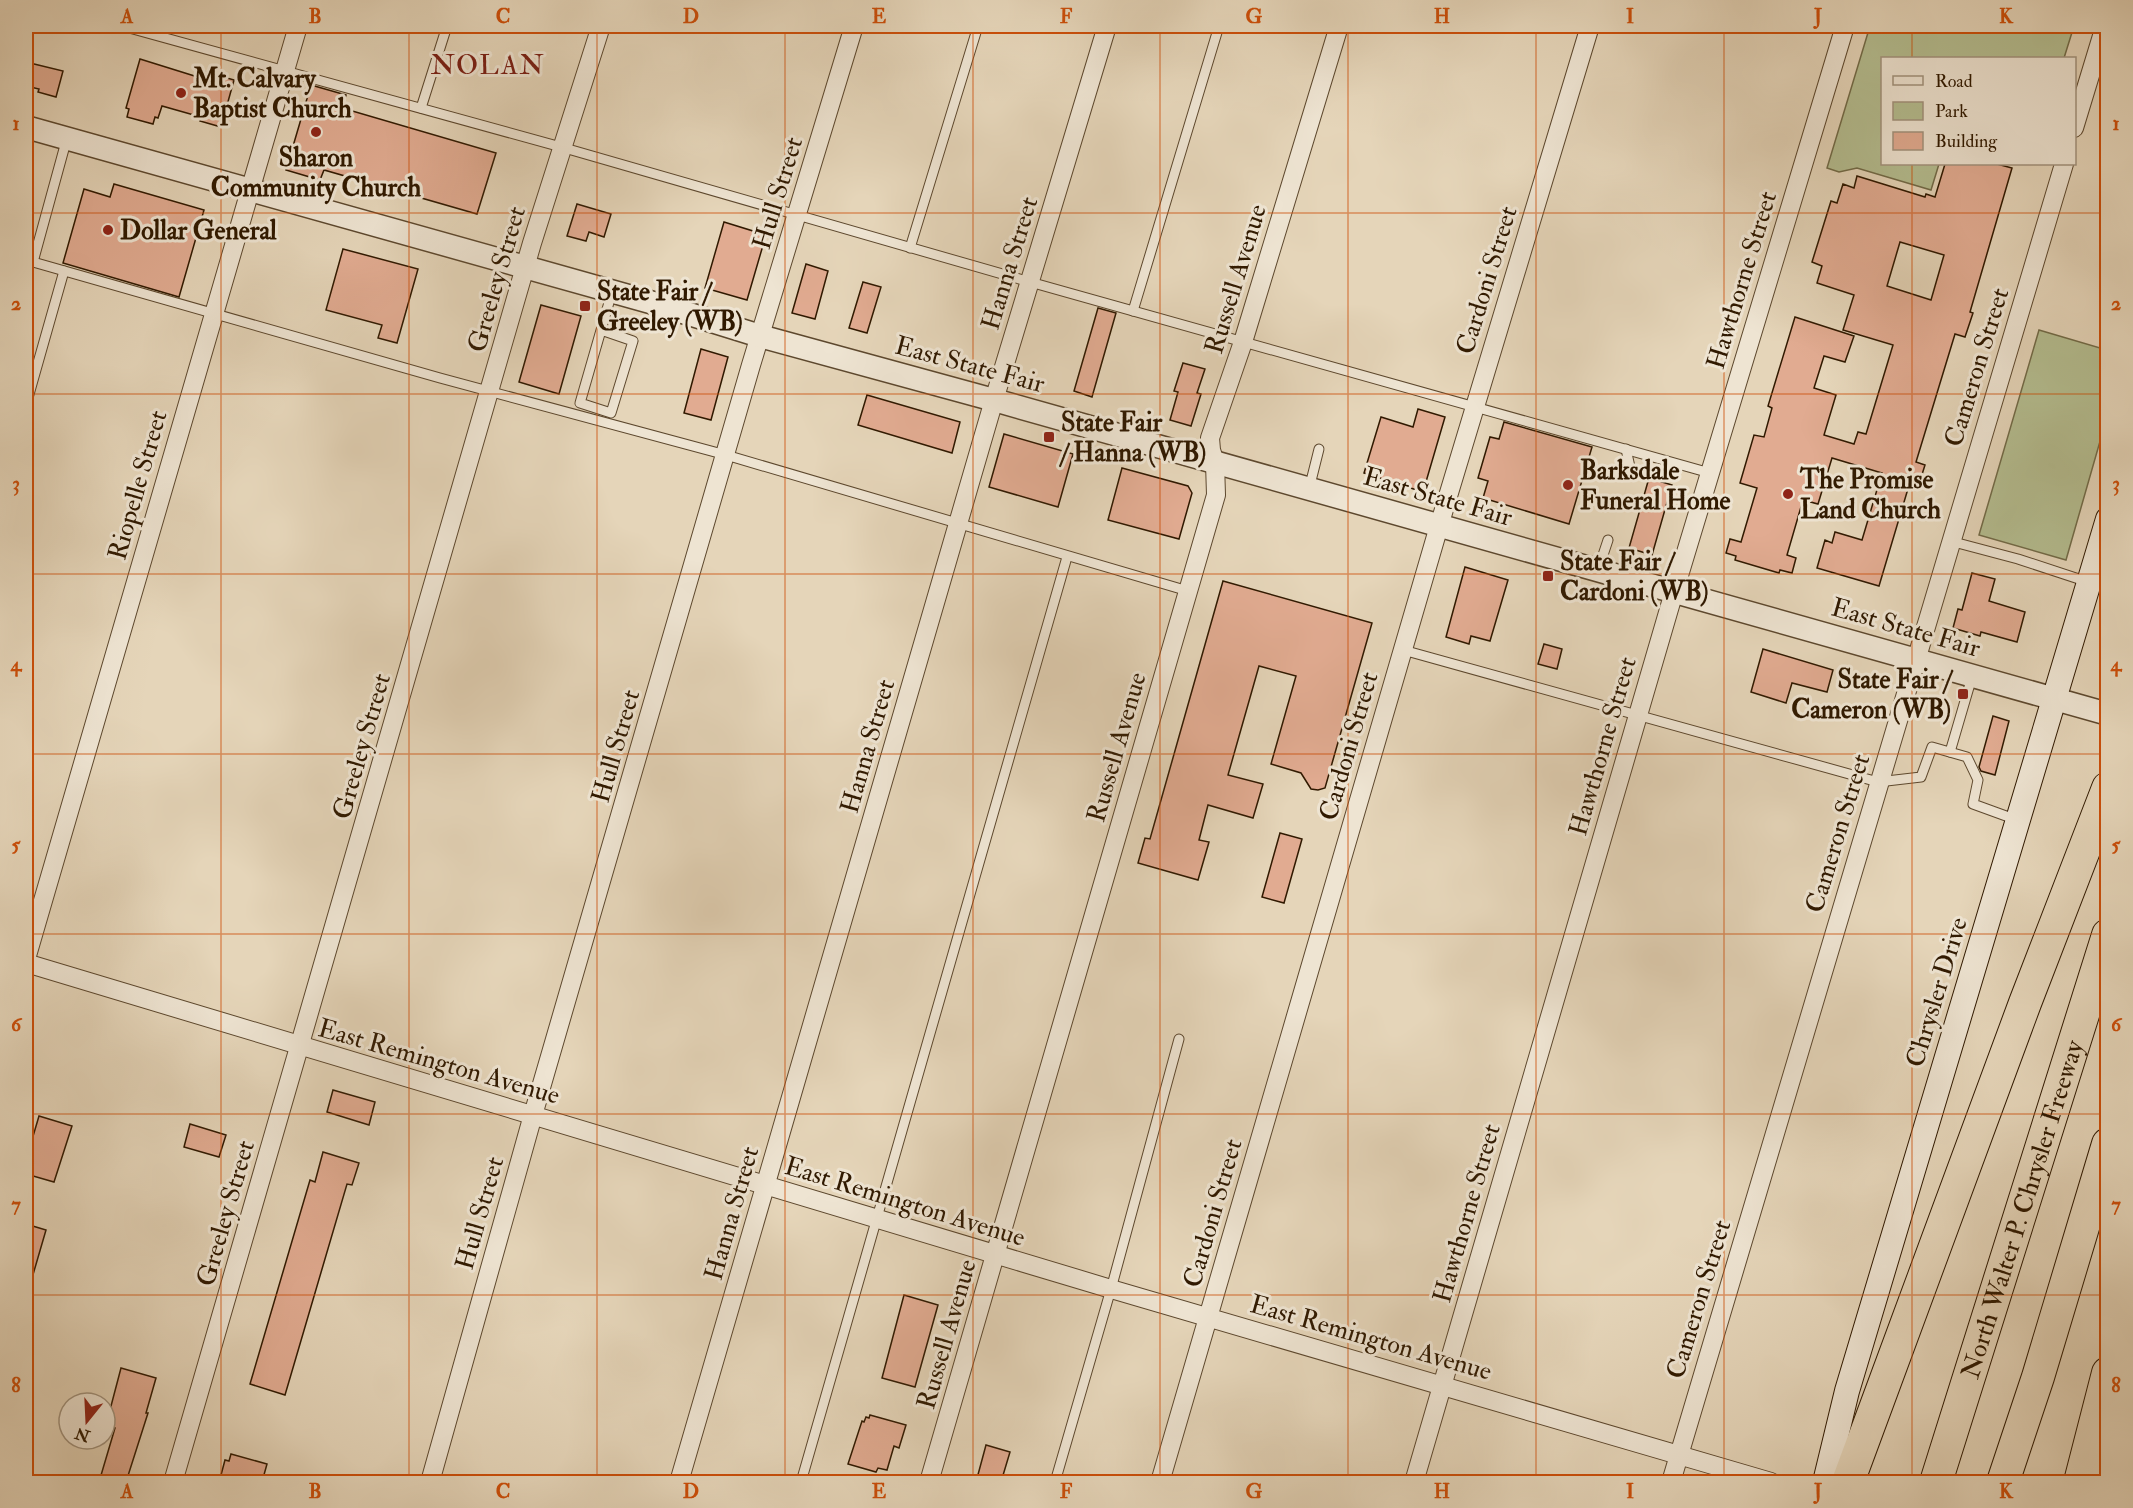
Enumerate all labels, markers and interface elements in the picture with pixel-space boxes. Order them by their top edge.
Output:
text: A [120,4,134,29]
text: B [308,4,322,29]
text: C [496,4,510,29]
text: D [683,4,699,29]
text: E [872,4,887,29]
text: F [1060,4,1073,29]
text: G [1246,4,1263,29]
text: H [1434,4,1450,29]
text: I [1626,4,1634,29]
text: J [1813,4,1822,29]
text: K [1999,4,2014,29]
district label: NOLAN [431,49,545,82]
legend [1881,57,2076,165]
place label: Mt. Calvary Baptist Church [192,63,352,126]
text: Road [1935,70,1973,93]
marker: Mt. Calvary Baptist Church [174,86,188,100]
text: Park [1935,100,1968,123]
text: 1 [12,111,20,136]
text: 1 [2112,111,2120,136]
marker: Sharon Community Church [309,125,323,139]
text: Building [1935,130,1998,153]
street label: Hull Street [746,133,810,253]
place label: Sharon Community Church [211,142,422,205]
street label: Hawthorne Street [1700,187,1784,373]
street label: Hanna Street [975,193,1045,334]
street label: Russell Avenue [1198,201,1274,358]
street label: Cardoni Street [1449,202,1525,358]
street label: Greeley Street [461,203,533,356]
place label: Dollar General [120,215,277,247]
marker: Dollar General [101,223,115,237]
place label: State Fair / Greeley (WB) [597,276,743,339]
street label: Cameron Street [1938,284,2016,450]
text: 2 [11,291,21,316]
text: 2 [2111,291,2121,316]
marker: State Fair / Greeley (WB) [578,299,592,313]
street label: East State Fair [891,330,1048,400]
street label: Riopelle Street [101,407,176,564]
place label: State Fair / Hanna (WB) [1058,407,1206,469]
marker: State Fair / Hanna (WB) [1042,430,1056,444]
place label: Barksdale Funeral Home [1580,455,1730,517]
street label: East State Fair [1360,460,1516,534]
place label: The Promise Land Church [1799,464,1941,526]
text: 3 [12,471,20,496]
text: 3 [2112,471,2120,496]
marker: Barksdale Funeral Home [1561,478,1575,492]
marker: The Promise Land Church [1781,487,1795,501]
place label: State Fair / Cardoni (WB) [1560,546,1708,608]
marker: State Fair / Cardoni (WB) [1541,569,1555,583]
street label: East State Fair [1828,591,1984,665]
text: 4 [10,652,23,677]
text: 4 [2110,652,2123,677]
street label: Hawthorne Street [1562,653,1644,839]
place label: State Fair / Cameron (WB) [1791,664,1954,726]
street label: Russell Avenue [1080,668,1154,826]
street label: Cardoni Street [1313,668,1385,824]
street label: Greeley Street [326,670,398,823]
street label: Hanna Street [834,676,902,817]
street label: Hull Street [585,686,647,806]
marker: State Fair / Cameron (WB) [1956,687,1970,701]
street label: Cameron Street [1799,750,1877,916]
text: 5 [12,832,22,857]
text: 5 [2112,832,2122,857]
street label: Chrysler Drive [1899,913,1975,1071]
text: 6 [11,1012,23,1037]
street label: East Remington Avenue [314,1012,563,1112]
text: 6 [2111,1012,2123,1037]
street label: North Walter P. Chrysler Freeway [1955,1036,2091,1383]
street label: Hawthorne Street [1426,1120,1508,1306]
street label: Cardoni Street [1177,1135,1249,1291]
street label: Greeley Street [190,1137,262,1290]
street label: Hanna Street [698,1143,766,1284]
street label: East Remington Avenue [781,1150,1029,1254]
street label: Hull Street [449,1153,511,1273]
text: 7 [11,1192,21,1217]
text: 7 [2111,1192,2121,1217]
street label: Cameron Street [1660,1216,1738,1382]
street label: Russell Avenue [910,1255,984,1413]
street label: East Remington Avenue [1246,1288,1495,1388]
text: 8 [11,1373,21,1398]
text: 8 [2111,1373,2121,1398]
north arrow [57,1391,117,1451]
text: N [72,1422,94,1446]
text: A [120,1479,134,1504]
text: B [308,1479,322,1504]
text: C [496,1479,510,1504]
text: D [683,1479,699,1504]
text: E [872,1479,887,1504]
text: F [1060,1479,1073,1504]
text: G [1246,1479,1263,1504]
text: H [1434,1479,1450,1504]
text: I [1626,1479,1634,1504]
text: J [1813,1479,1822,1504]
text: K [1999,1479,2014,1504]

